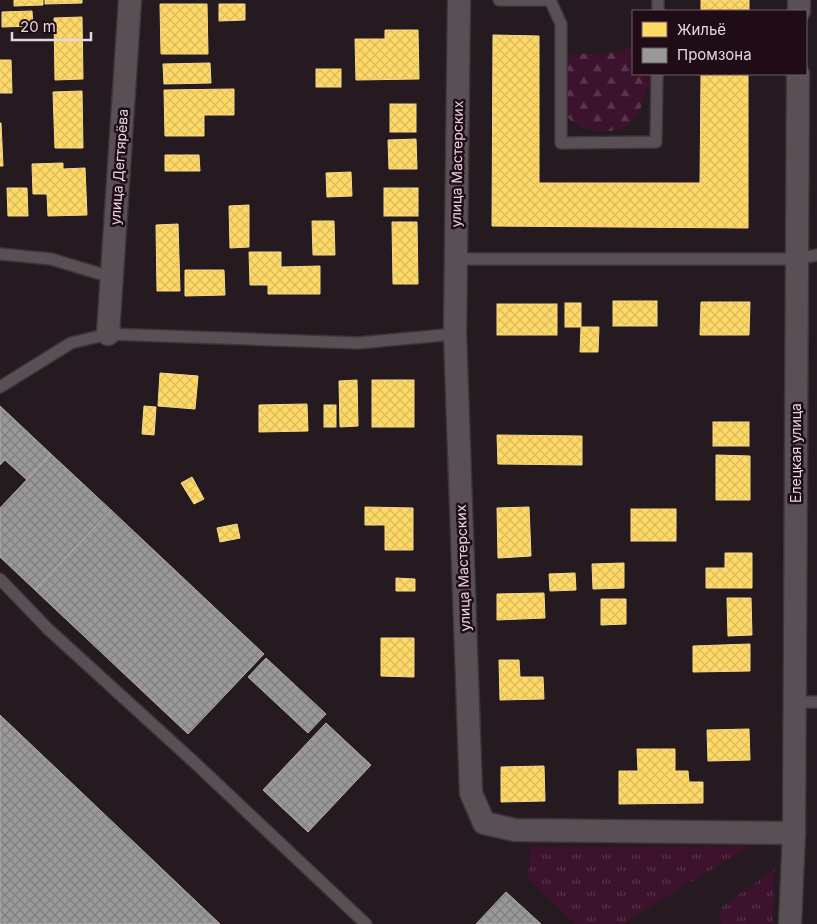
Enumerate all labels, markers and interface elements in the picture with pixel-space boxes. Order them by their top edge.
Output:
scale bar [12,10,91,42]
legend [632,10,807,75]
text: 20 m [20,17,56,36]
text: Жильё [677,20,726,39]
text: Промзона [677,45,752,64]
street label: улица Мастерских [447,100,466,228]
street label: улица Дегтярёва [106,108,131,226]
street label: Елецкая улица [787,403,804,503]
street label: улица Мастерских [452,504,473,632]

